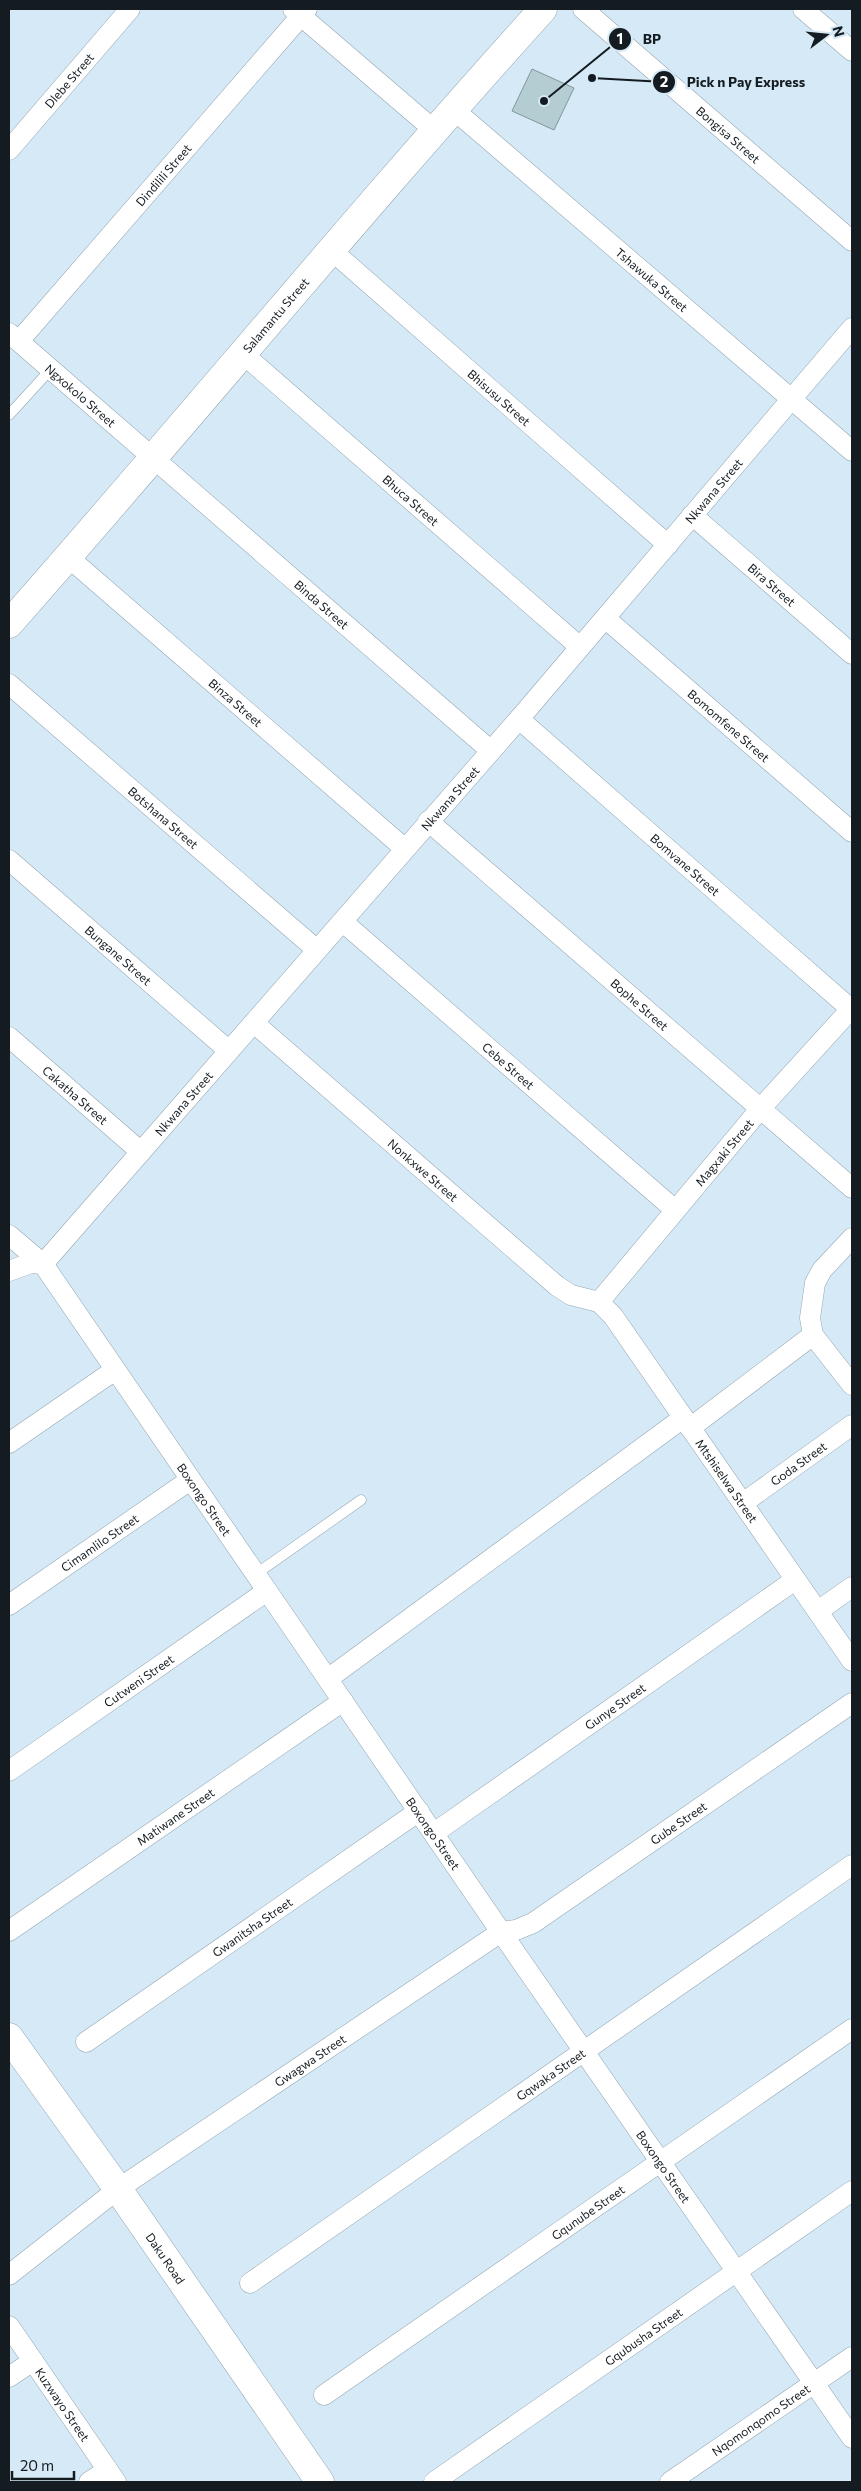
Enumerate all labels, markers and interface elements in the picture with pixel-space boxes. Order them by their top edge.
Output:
north arrow [801,10,851,60]
callout: BP [608,24,671,53]
text: N [829,24,849,39]
text: 1 [617,29,623,47]
text: BP [643,30,661,47]
street label: Dlebe Street [41,50,96,111]
callout: Pick n Pay Express [651,67,815,96]
text: 2 [660,72,668,90]
text: Pick n Pay Express [687,73,806,90]
street label: Bongisa Street [694,103,763,166]
street label: Dindilili Street [133,141,194,209]
street label: Tshawuka Street [613,245,691,314]
street label: Salamantu Street [240,275,312,355]
street label: Ngxokolo Street [43,361,119,430]
street label: Bhisusu Street [465,366,533,428]
street label: Nkwana Street [682,455,745,526]
street label: Bhuca Street [380,472,442,528]
street label: Bira Street [746,560,799,609]
street label: Binda Street [292,577,352,632]
street label: Binza Street [206,675,265,729]
street label: Bomomfene Street [685,686,773,765]
street label: Nkwana Street [418,763,482,833]
street label: Botshana Street [126,783,201,851]
street label: Bomvane Street [648,830,723,898]
street label: Bungane Street [82,922,155,988]
street label: Bophe Street [608,976,671,1033]
street label: Cebe Street [480,1039,537,1092]
street label: Cakatha Street [40,1063,111,1127]
street label: Nkwana Street [152,1068,215,1138]
street label: Magxaki Street [692,1116,756,1189]
street label: Nonkxwe Street [385,1136,461,1204]
street label: Mtshiselwa Street [693,1436,761,1525]
street label: Goda Street [768,1439,829,1488]
street label: Boxongo Street [175,1460,234,1538]
street label: Cimamlilo Street [58,1511,141,1574]
street label: Cutweni Street [101,1651,176,1710]
street label: Gunye Street [582,1680,648,1732]
street label: Matiwane Street [134,1785,217,1848]
street label: Boxongo Street [404,1794,463,1872]
street label: Gube Street [647,1799,709,1847]
street label: Gwanitsha Street [209,1894,295,1959]
street label: Gwagwa Street [272,2031,348,2089]
street label: Gqwaka Street [514,2045,588,2103]
street label: Boxongo Street [634,2128,694,2205]
street label: Gqunube Street [549,2182,627,2242]
street label: Daku Road [143,2230,188,2286]
street label: Gqubusha Street [602,2304,685,2368]
street label: Kuzwayo Street [33,2365,93,2444]
street label: Nqomonqomo Street [709,2381,812,2458]
scale bar [12,2448,75,2480]
text: 20 m [20,2456,54,2474]

